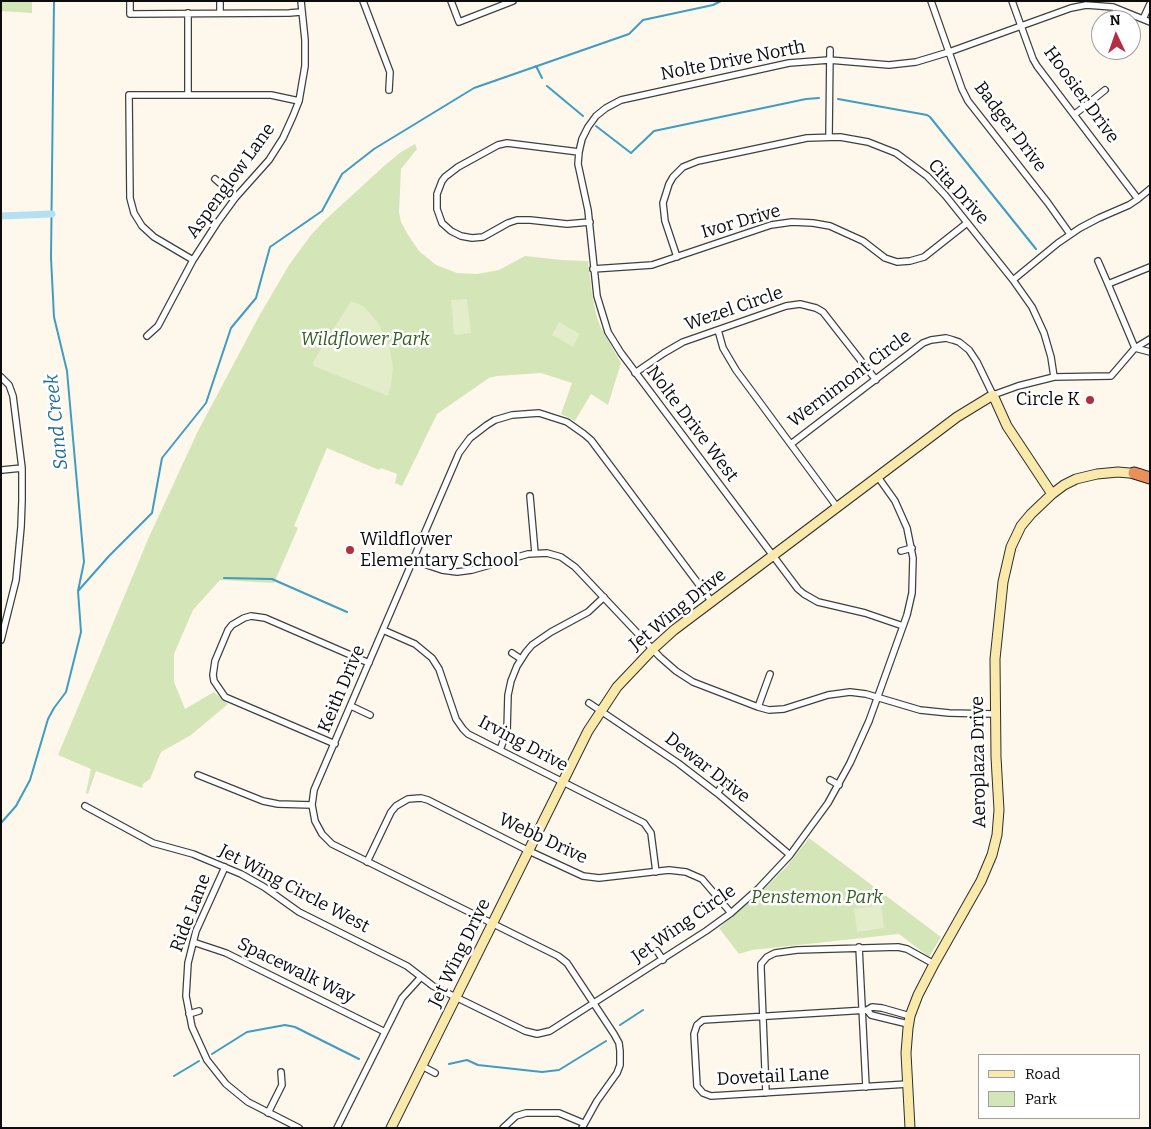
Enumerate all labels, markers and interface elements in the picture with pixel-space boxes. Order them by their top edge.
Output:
north arrow [1091,10,1141,60]
text: N [1109,12,1121,29]
street label: Nolte Drive North [659,36,807,86]
street label: Hoosier Drive [1039,42,1123,148]
street label: Badger Drive [969,78,1051,176]
street label: Aspenglow Lane [182,119,280,243]
street label: Cita Drive [923,155,993,229]
street label: Ivor Drive [699,200,783,244]
street label: Wezel Circle [682,282,786,336]
street label: Wernimont Circle [784,326,916,432]
park label: Wildflower Park [301,329,429,351]
street label: Nolte Drive West [641,362,743,486]
water label: Sand Creek [41,373,73,471]
place label: Circle K [1016,389,1080,411]
marker: Circle K [1084,394,1096,406]
place label: Wildflower Elementary School [360,529,519,572]
marker: Wildflower Elementary School [344,544,356,556]
street label: Jet Wing Drive [625,564,731,656]
street label: Keith Drive [314,642,370,736]
street label: Aeroplaza Drive [967,696,991,828]
street label: Irving Drive [474,711,572,777]
street label: Dewar Drive [660,728,754,808]
street label: Webb Drive [495,809,591,869]
street label: Jet Wing Circle West [215,840,373,938]
street label: Ride Lane [166,871,216,955]
street label: Jet Wing Circle [628,880,740,968]
park label: Penstemon Park [751,887,883,909]
street label: Jet Wing Drive [424,895,496,1011]
street label: Spacewalk Way [234,933,358,1009]
legend [978,1054,1141,1119]
street label: Dovetail Lane [716,1063,830,1091]
text: Road [1025,1065,1060,1083]
text: Park [1025,1090,1057,1108]

